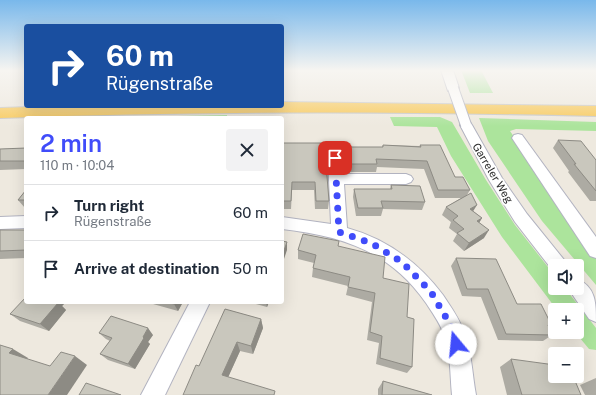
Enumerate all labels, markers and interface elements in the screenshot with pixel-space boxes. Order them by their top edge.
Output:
text: 60 m [106,39,174,72]
icon: right [40,40,92,92]
text: Rügenstraße [106,73,213,94]
text: 2 min [40,129,102,157]
button: close [226,129,268,171]
pin [318,141,352,175]
street label: Garreler Weg [470,141,516,205]
icon: arrive [324,147,346,169]
text: 110 m · 10:04 [40,158,114,173]
text: Turn right [74,197,144,214]
icon: right [40,202,62,224]
text: 60 m [233,204,268,221]
text: Rügenstraße [74,214,151,229]
icon: arrive [40,258,62,280]
map controls [548,259,584,383]
button: sound [548,259,584,295]
text: Arrive at destination [74,260,219,277]
text: 50 m [233,260,268,277]
button: + [548,303,584,339]
position arrow [435,323,477,365]
button: − [548,347,584,383]

